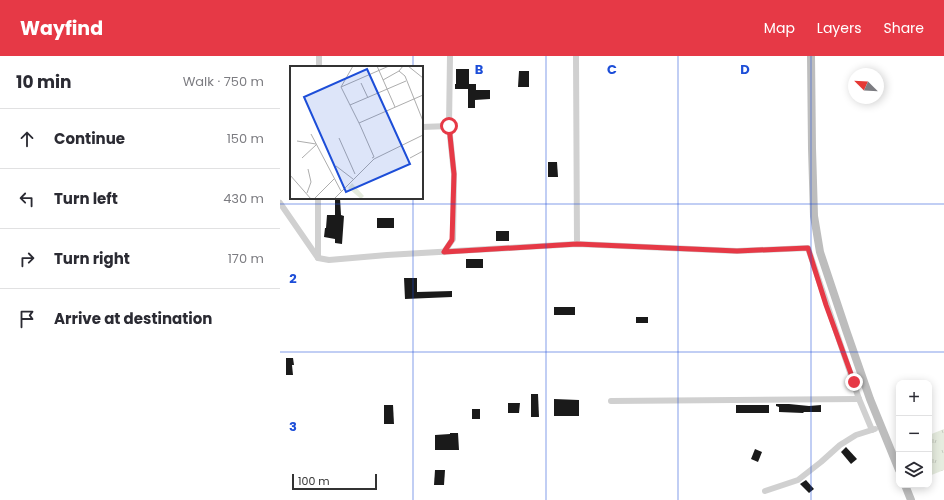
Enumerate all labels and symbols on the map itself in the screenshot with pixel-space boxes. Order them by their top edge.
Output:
text: B [475,60,484,79]
text: C [607,60,617,79]
text: D [740,60,750,79]
inset map [290,66,423,199]
north arrow [848,68,884,104]
route start [440,117,458,135]
text: 2 [289,269,297,288]
route end [845,373,863,391]
text: 3 [289,417,297,436]
scale bar [292,472,377,491]

